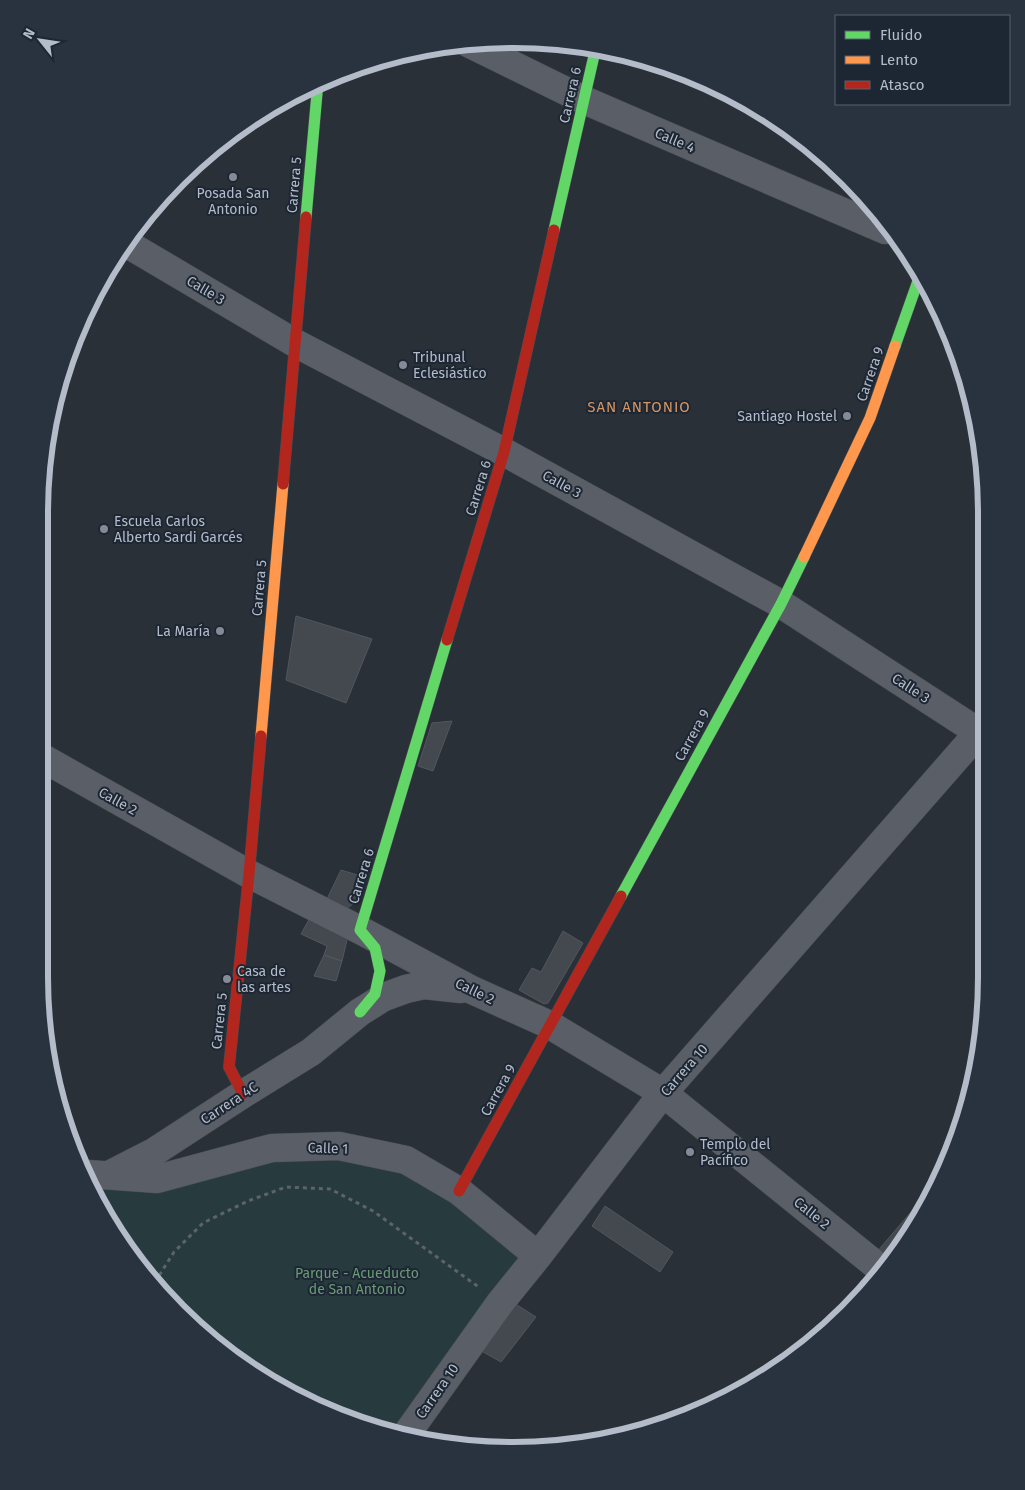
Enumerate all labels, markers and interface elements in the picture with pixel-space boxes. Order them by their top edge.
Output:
north arrow [15,15,65,65]
legend [835,15,1010,105]
text: N [19,25,39,42]
text: Fluido [880,26,922,44]
text: Lento [880,51,918,69]
street label: Carrera 6 [556,65,585,125]
text: Atasco [880,76,925,94]
street label: Calle 4 [652,124,698,157]
street label: Carrera 5 [284,156,305,214]
marker: Posada San Antonio [227,171,239,183]
place label: Posada San Antonio [196,185,270,218]
street label: Calle 3 [184,272,228,308]
street label: Carrera 9 [853,344,888,404]
place label: Tribunal Eclesiástico [413,349,487,382]
marker: Tribunal Eclesiástico [397,359,409,371]
district label: SAN ANTONIO [587,398,691,416]
place label: Santiago Hostel [737,408,837,425]
marker: Santiago Hostel [841,410,853,422]
street label: Carrera 6 [462,458,495,518]
street label: Calle 3 [539,467,584,502]
place label: Escuela Carlos Alberto Sardi Garcés [114,513,243,546]
marker: Escuela Carlos Alberto Sardi Garcés [98,523,110,535]
street label: Carrera 5 [249,559,270,617]
place label: La María [156,623,210,640]
marker: La María [214,625,226,637]
street label: Calle 3 [889,670,933,707]
street label: Carrera 9 [671,706,714,764]
street label: Calle 2 [95,784,140,819]
street label: Carrera 6 [345,846,378,906]
place label: Casa de las artes [237,963,291,996]
marker: Casa de las artes [221,973,233,985]
street label: Calle 2 [452,975,497,1008]
street label: Carrera 5 [208,992,231,1050]
street label: Carrera 10 [657,1041,712,1100]
street label: Carrera 9 [477,1061,520,1119]
street label: Carrera 4C [197,1079,261,1128]
place label: Templo del Pacífico [700,1136,770,1169]
street label: Calle 1 [307,1139,349,1158]
marker: Templo del Pacífico [684,1146,696,1158]
street label: Calle 2 [790,1194,833,1233]
park label: Parque - Acueducto de San Antonio [295,1265,419,1298]
street label: Carrera 10 [412,1360,463,1422]

